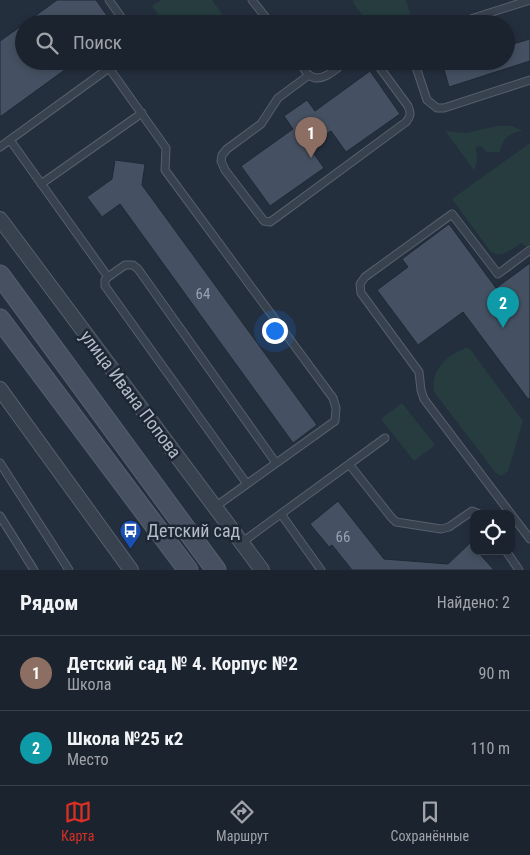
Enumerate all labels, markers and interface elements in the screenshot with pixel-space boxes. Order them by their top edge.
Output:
search box [15,15,515,70]
icon: search [33,29,61,57]
text: Поиск [73,31,122,54]
pin: 1 [295,117,327,158]
house number: 64 [196,285,210,303]
pin: 2 [487,287,519,328]
your location [262,318,288,344]
street label: улица Ивана Попова [76,326,186,462]
map controls [470,510,515,555]
button: locate [470,510,515,555]
bus stop icon: Детский сад [119,518,143,549]
place label: Детский сад [147,520,241,541]
house number: 66 [336,528,350,546]
text: Рядом [20,591,79,615]
text: Найдено: 2 [437,593,510,612]
text: Детский сад № 4. Корпус №2 [67,652,298,675]
text: 1 [32,664,40,683]
text: 90 m [478,664,510,683]
text: Школа [67,675,111,694]
text: Школа №25 к2 [67,727,183,750]
text: 2 [32,739,40,758]
text: 110 m [471,739,510,758]
text: Место [67,750,108,769]
tab: Карта [61,798,94,844]
tab: Маршрут [216,798,269,844]
tab: Сохранённые [391,798,469,844]

